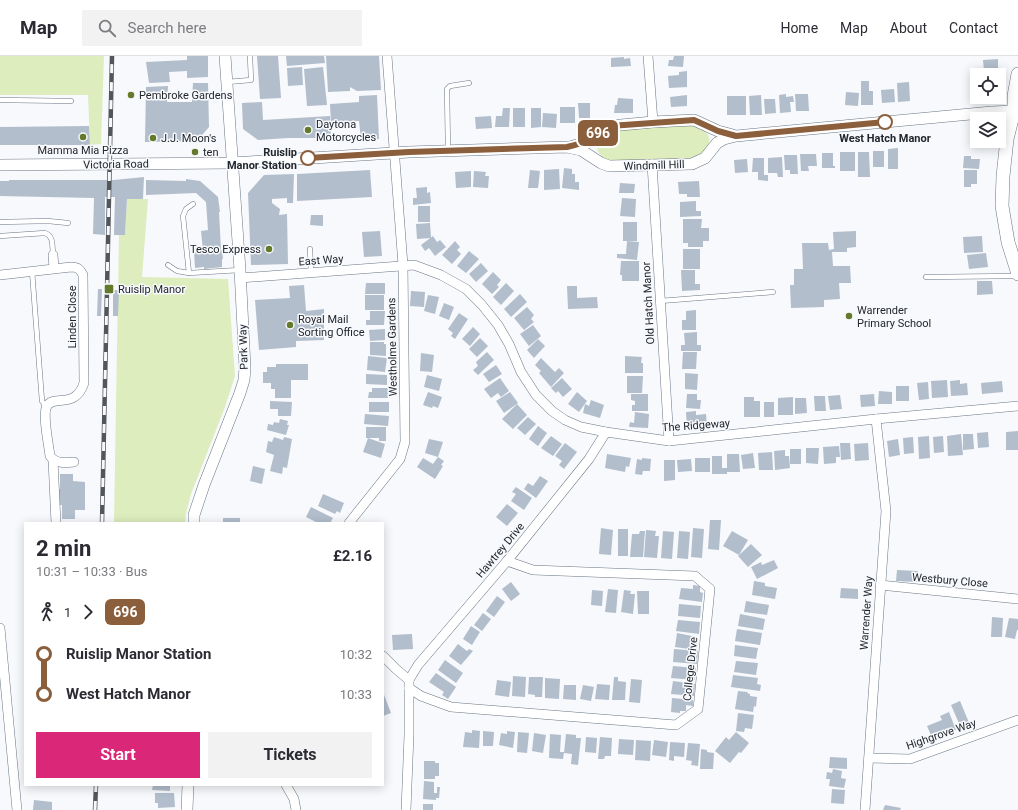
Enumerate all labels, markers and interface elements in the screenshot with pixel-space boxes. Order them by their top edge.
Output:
search box [82,10,362,46]
text: Map [20,16,58,39]
icon: search [96,17,118,39]
text: Search here [128,19,206,37]
text: Home [780,20,818,36]
text: Map [840,20,868,36]
text: About [890,20,927,36]
text: Contact [949,20,998,36]
map controls [970,68,1006,148]
button: locate [970,68,1006,104]
place label: Pembroke Gardens [139,89,233,102]
marker: Pembroke Gardens [126,90,136,100]
button: layers [970,112,1006,148]
marker: West Hatch Manor [877,114,893,130]
place label: Daytona Motorcycles [316,118,376,144]
line badge: 696 [575,120,621,146]
marker: Daytona Motorcycles [303,125,313,135]
text: 696 [586,125,610,141]
marker: Mamma Mia Pizza [78,132,88,142]
place label: J.J. Moon's [161,132,217,145]
place label: West Hatch Manor [839,132,931,145]
marker: J.J. Moon's [148,133,158,143]
place label: Mamma Mia Pizza [37,144,129,157]
place label: ten [203,146,219,159]
place label: Ruislip Manor Station [227,146,297,172]
marker: ten [190,147,200,157]
marker: Ruislip Manor Station [300,150,316,166]
street label: Victoria Road [83,157,149,172]
street label: Windmill Hill [623,158,685,173]
place label: Tesco Express [190,243,261,256]
marker: Tesco Express [264,244,274,254]
street label: East Way [298,252,345,269]
street label: Old Hatch Manor [640,261,657,345]
marker: Ruislip Manor [103,283,115,295]
place label: Ruislip Manor [118,283,185,296]
street label: Linden Close [66,285,79,349]
street label: Westholme Gardens [385,297,400,397]
place label: Warrender Primary School [857,304,931,330]
marker: Warrender Primary School [844,311,854,321]
place label: Royal Mail Sorting Office [298,313,365,339]
marker: Royal Mail Sorting Office [285,320,295,330]
street label: Park Way [236,323,251,370]
street label: The Ridgeway [662,417,731,434]
street label: Hawtrey Drive [474,520,527,580]
text: 2 min [36,536,91,561]
text: £2.16 [333,547,372,565]
text: 10:31 – 10:33 · Bus [36,564,148,579]
street label: Westbury Close [911,571,989,590]
street label: Warrender Way [857,575,876,650]
icon: walk [36,601,58,623]
icon: forward [77,601,99,623]
text: 696 [113,604,137,620]
text: 1 [64,605,71,620]
street label: College Drive [681,636,700,702]
text: Ruislip Manor Station [66,645,211,663]
text: 10:32 [340,647,372,662]
text: West Hatch Manor [66,685,191,703]
text: 10:33 [340,687,372,702]
street label: Highgrove Way [904,716,979,753]
button: Start [36,732,200,778]
button: Tickets [208,732,372,778]

